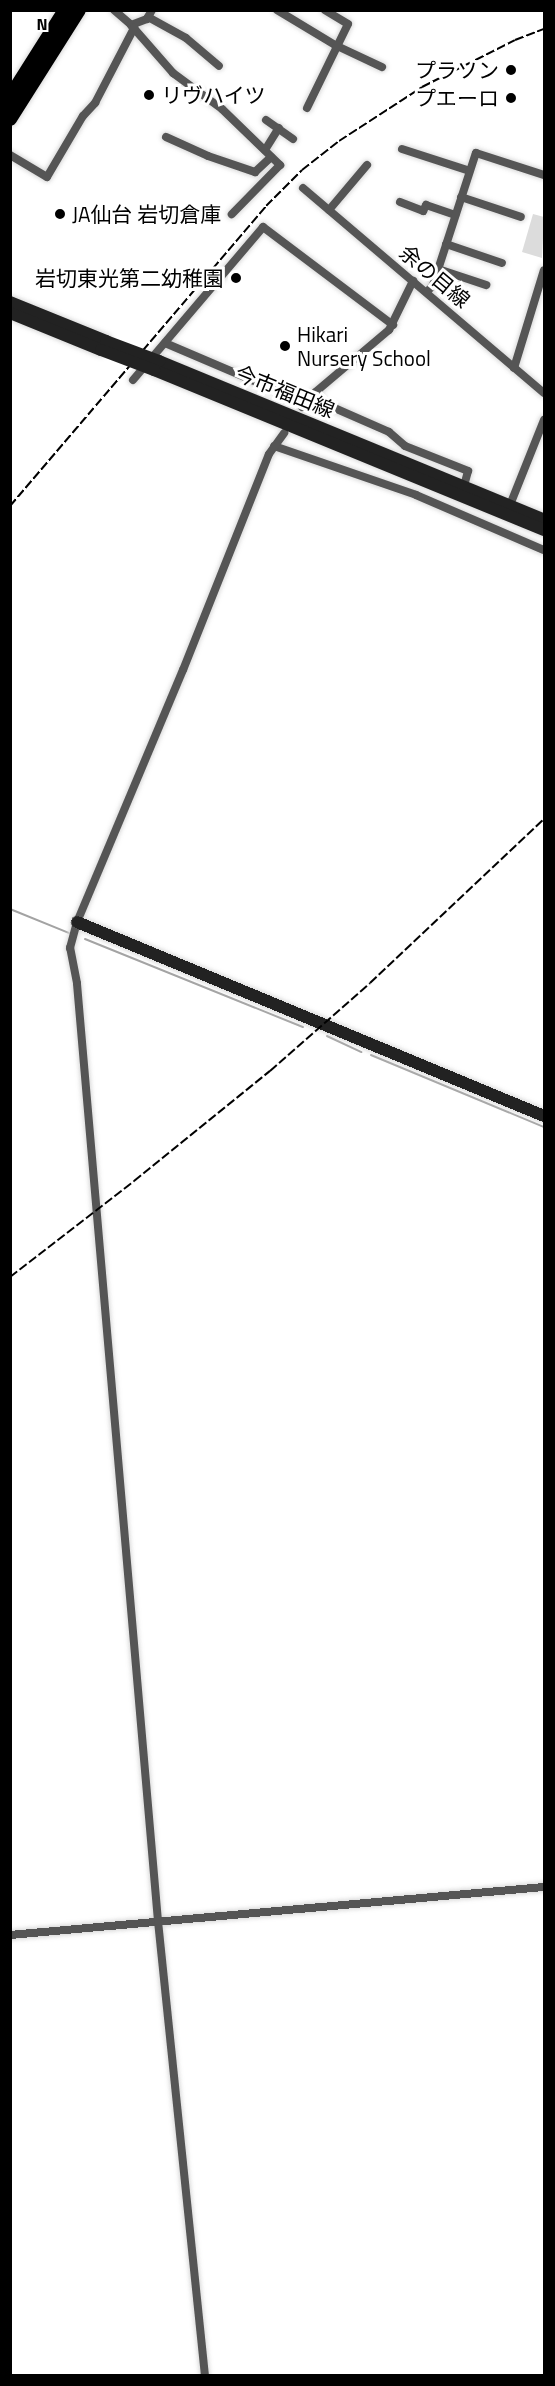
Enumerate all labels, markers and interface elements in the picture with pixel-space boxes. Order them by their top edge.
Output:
north arrow [12,12,72,72]
text: N [36,12,48,36]
place label: プラソン [415,57,499,83]
marker: プラソン [504,63,518,77]
place label: リヴハイツ [161,82,266,108]
place label: プエーロ [415,85,499,111]
marker: リヴハイツ [142,88,156,102]
marker: プエーロ [504,91,518,105]
place label: JA仙台 岩切倉庫 [72,201,221,227]
marker: JA仙台 岩切倉庫 [53,207,67,221]
street label: 余の目線 [395,239,475,313]
place label: 岩切東光第二幼稚園 [35,265,224,291]
marker: 岩切東光第二幼稚園 [229,271,243,285]
place label: Hikari Nursery School [297,321,431,371]
marker: Hikari Nursery School [278,339,292,353]
street label: 今市福田線 [232,360,338,422]

